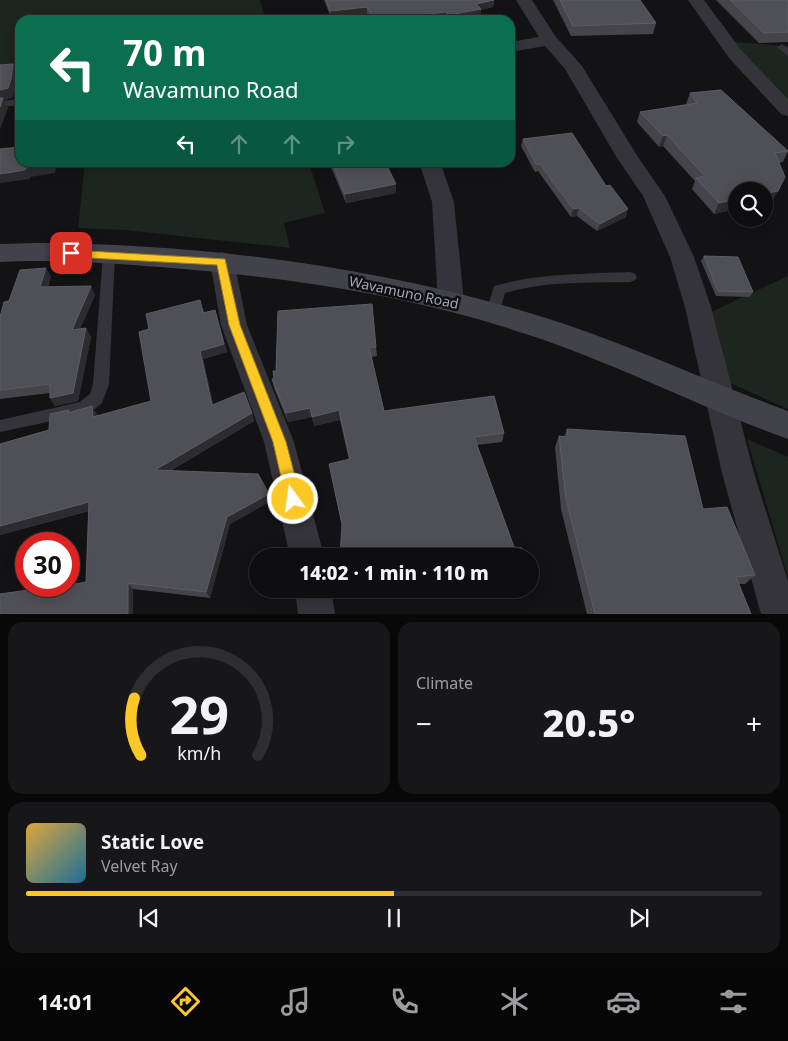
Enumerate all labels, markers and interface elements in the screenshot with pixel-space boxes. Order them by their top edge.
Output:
text: 70 m [123,29,206,76]
icon: left [40,35,105,100]
text: Wavamuno Road [123,74,299,104]
icon: left [172,130,200,158]
icon: ahead [225,130,253,158]
icon: ahead [278,130,306,158]
icon: right [331,130,359,158]
map controls [728,182,773,227]
button: search [728,182,773,227]
pin [50,232,92,274]
icon: arrive [57,239,85,267]
street label: Wavamuno Road [347,271,461,313]
position arrow [266,472,318,524]
speed limit sign: 30 [15,532,80,597]
text: 14:02 · 1 min · 110 m [299,560,489,586]
text: Climate [416,672,473,694]
text: 29 [169,678,229,749]
text: 20.5° [543,696,635,748]
text: − [416,704,432,742]
text: + [746,704,762,742]
text: km/h [177,741,221,765]
text: Static Love [101,829,204,855]
text: Velvet Ray [101,855,178,877]
icon: previous [135,904,163,932]
icon: pause [380,904,408,932]
icon: next [625,904,653,932]
icon: directions [168,984,203,1019]
icon: music [278,984,313,1019]
icon: phone [387,984,422,1019]
icon: climate [497,984,532,1019]
icon: car [606,984,641,1019]
icon: filters [716,984,751,1019]
text: 14:01 [37,986,94,1016]

